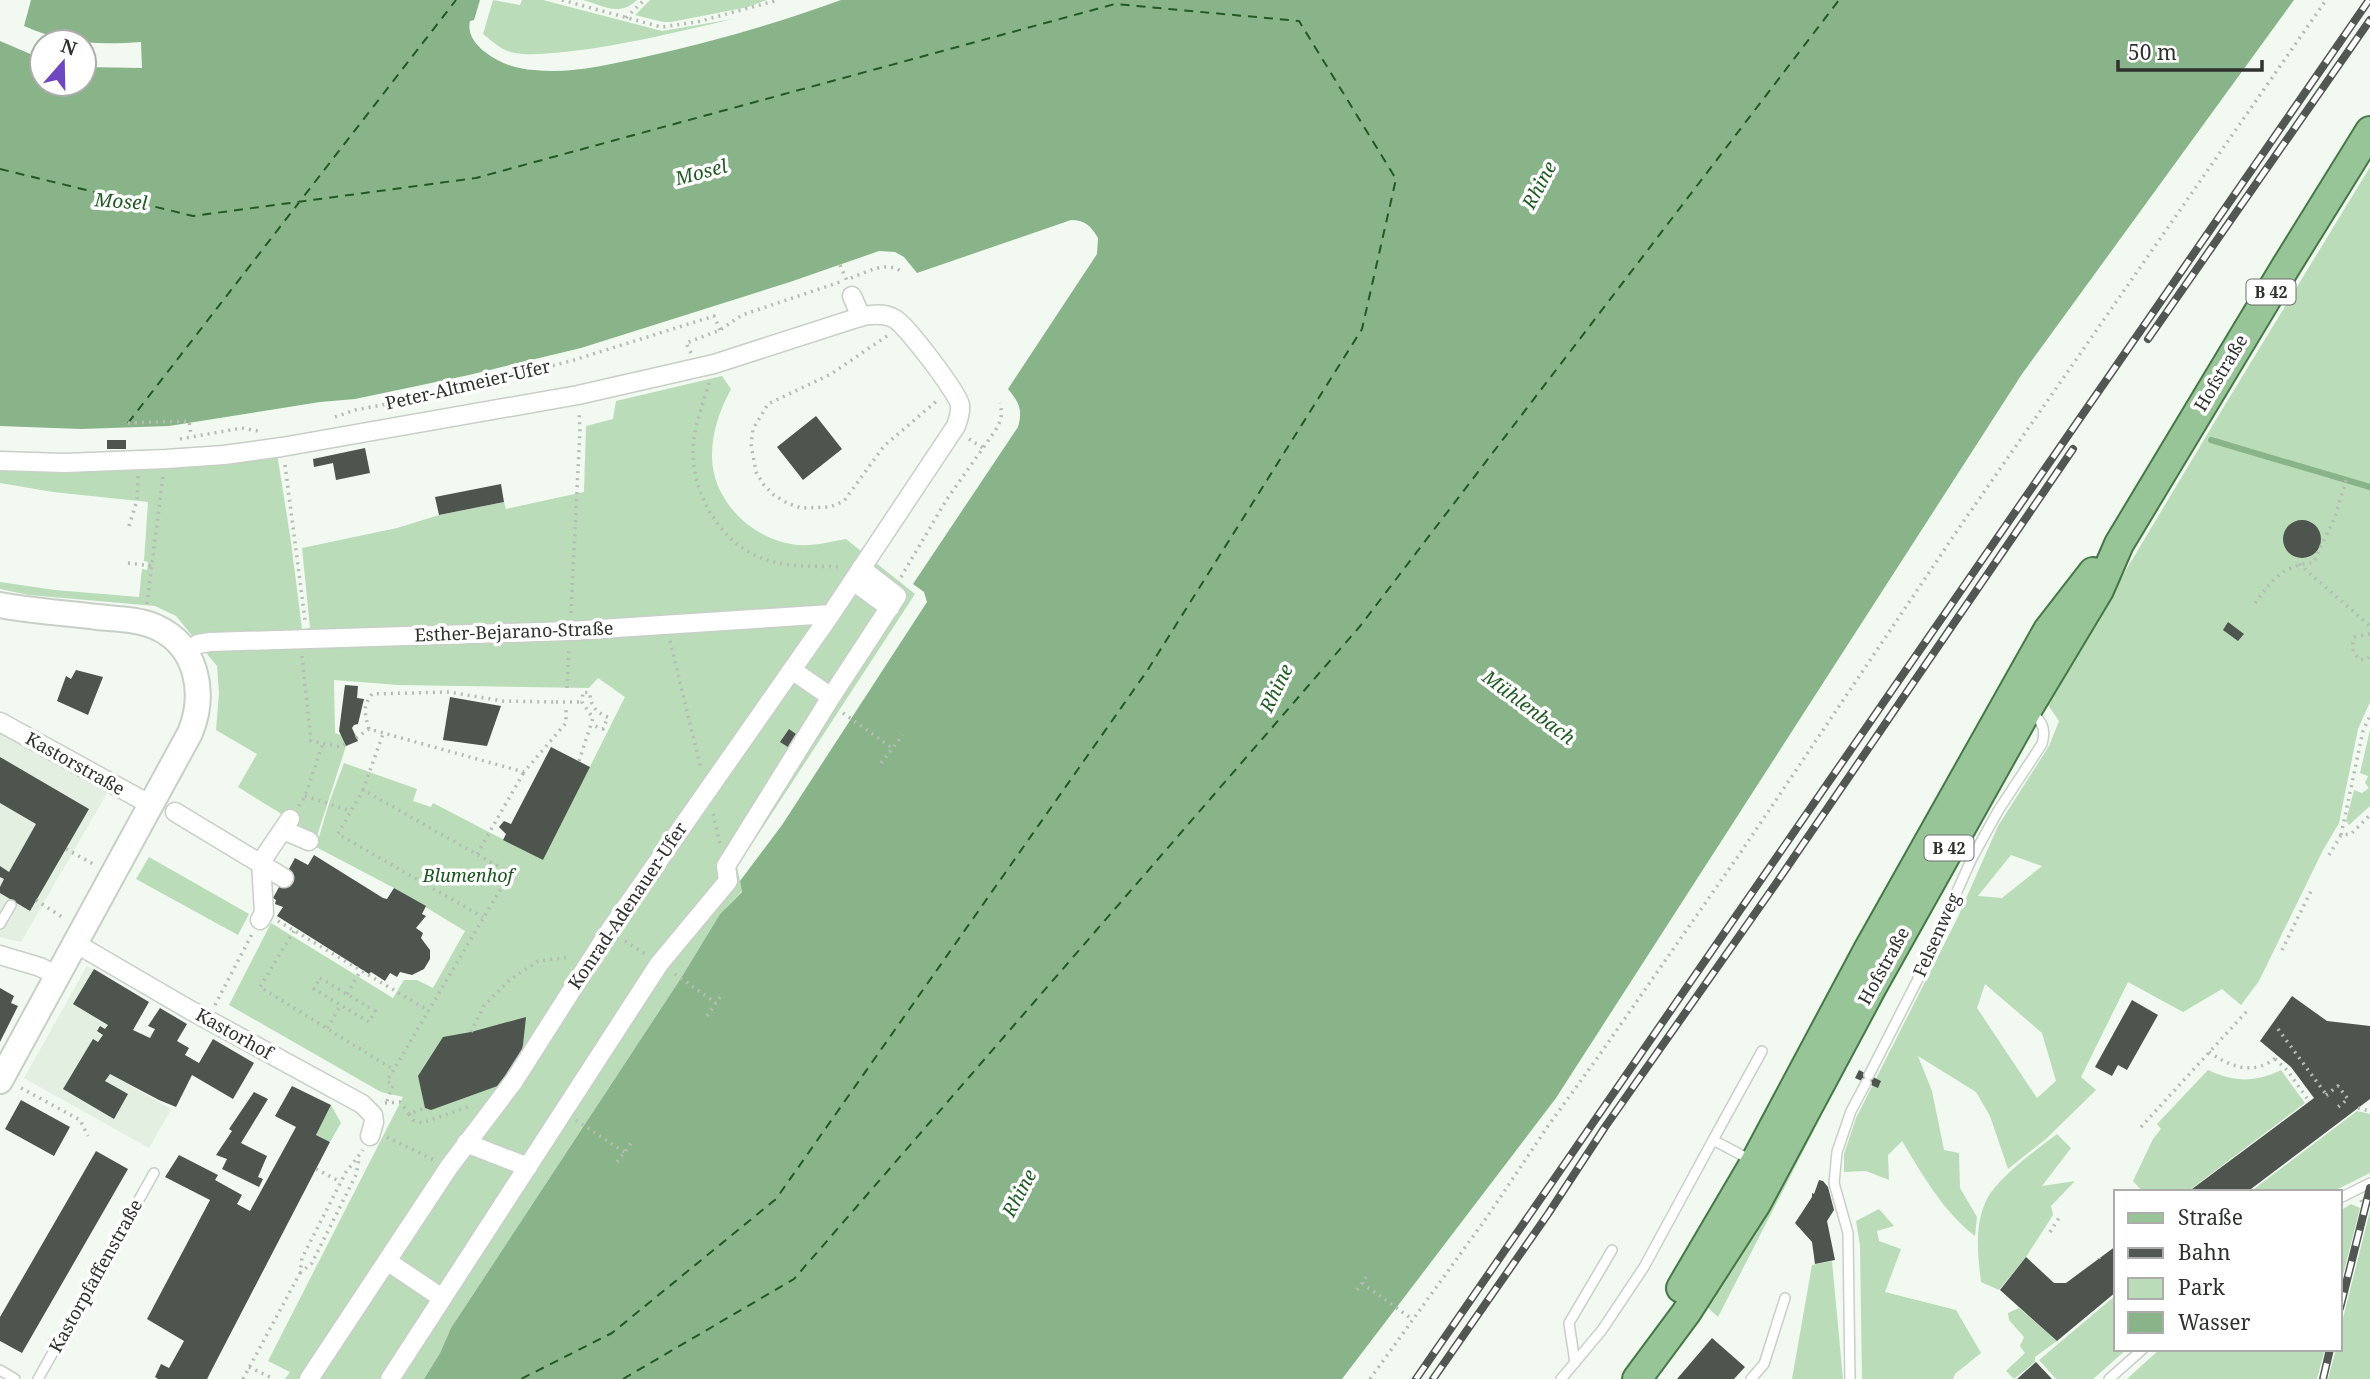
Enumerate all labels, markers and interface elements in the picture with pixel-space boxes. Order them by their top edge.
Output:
north arrow [28,28,98,98]
scale bar [2118,28,2262,72]
text: N [57,32,80,62]
text: 50 m [2128,38,2177,66]
water label: Mosel [671,153,730,192]
water label: Rhine [1515,157,1562,214]
water label: Mosel [93,186,148,216]
road number: B 42 [2246,280,2296,304]
street label: Hofstraße [2188,330,2252,415]
street label: Peter-Altmeier-Ufer [383,353,553,415]
street label: Esther-Bejarano-Straße [414,616,614,646]
water label: Rhine [1253,660,1299,717]
water label: Mühlenbach [1477,663,1581,751]
street label: Kastorstraße [22,726,129,800]
street label: Konrad-Adenauer-Ufer [562,817,692,994]
road number: B 42 [1924,835,1974,860]
park label: Blumenhof [422,863,517,887]
street label: Felsenweg [1907,889,1965,980]
street label: Hofstraße [1852,922,1914,1009]
street label: Kastorhof [192,1002,278,1065]
water label: Rhine [995,1165,1042,1222]
legend [2114,1190,2342,1351]
street label: Kastorpfaffenstraße [43,1195,147,1356]
text: Straße [2178,1203,2243,1231]
text: Bahn [2178,1238,2230,1266]
text: Park [2178,1273,2225,1301]
text: Wasser [2178,1308,2251,1336]

